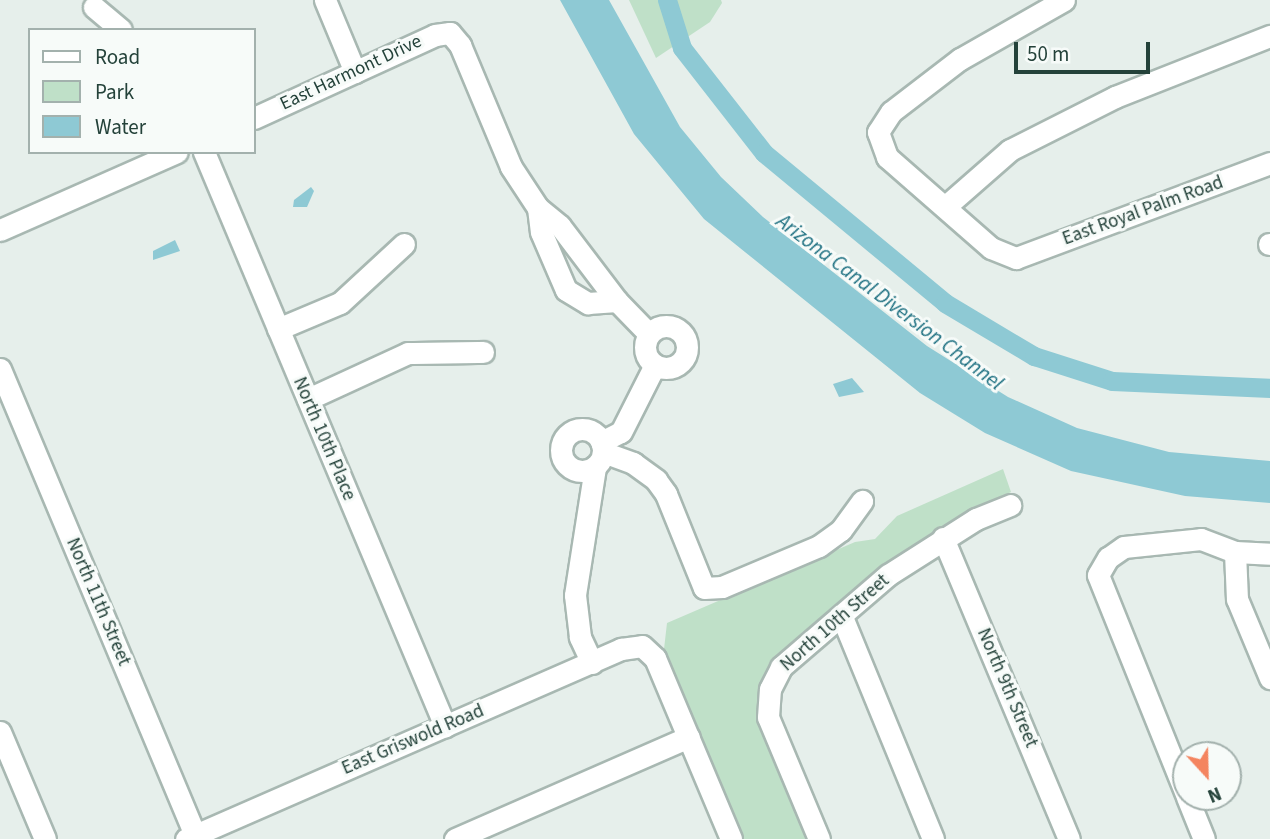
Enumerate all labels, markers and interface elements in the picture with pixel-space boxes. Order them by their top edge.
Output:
legend [28,28,256,154]
scale bar [1018,28,1154,72]
street label: East Harmont Drive [276,30,426,116]
text: 50 m [1027,39,1069,69]
text: Road [95,42,140,72]
text: Park [95,77,134,107]
text: Water [95,112,146,142]
street label: East Royal Palm Road [1059,171,1227,251]
water label: Arizona Canal Diversion Channel [772,208,1008,396]
street label: North 10th Place [288,374,360,504]
street label: North 11th Street [61,535,135,669]
street label: North 10th Street [776,570,894,676]
street label: North 9th Street [972,625,1042,751]
street label: East Griswold Road [338,700,488,780]
north arrow [1172,741,1242,811]
text: N [1203,779,1225,809]

